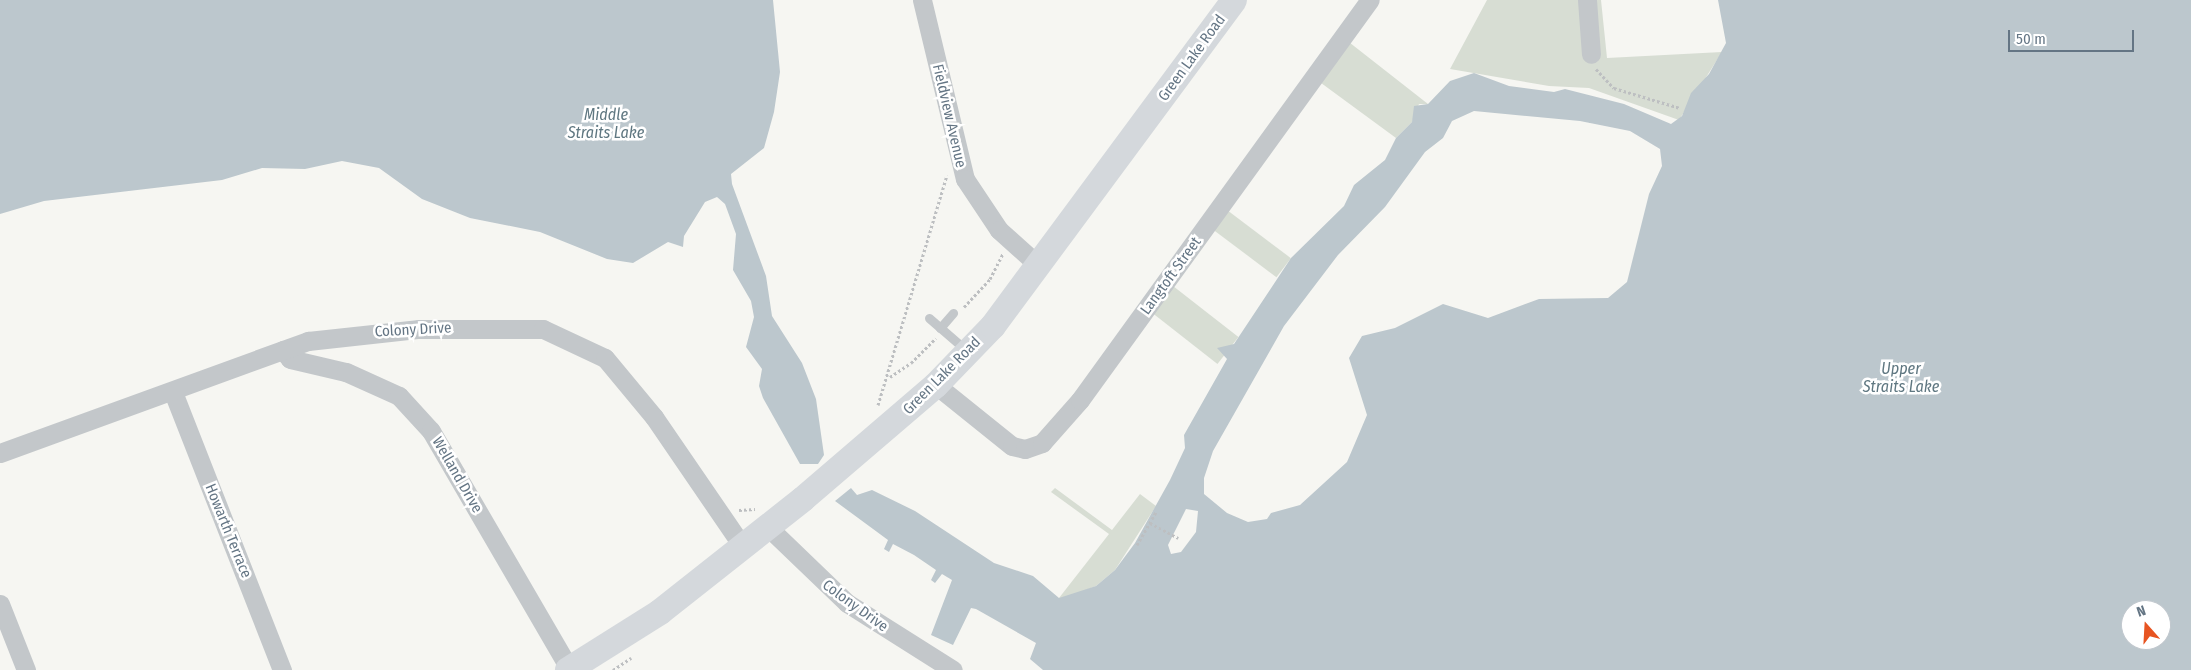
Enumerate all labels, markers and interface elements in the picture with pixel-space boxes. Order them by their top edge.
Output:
street label: Green Lake Road [1155,11,1229,105]
scale bar [2011,20,2137,52]
text: 50 m [2016,30,2046,48]
street label: Fieldview Avenue [928,63,970,169]
water label: Middle Straits Lake [568,105,644,143]
street label: Langtoft Street [1137,234,1205,318]
street label: Colony Drive [374,319,452,341]
street label: Green Lake Road [899,333,985,419]
water label: Upper Straits Lake [1863,359,1939,397]
street label: Welland Drive [428,434,486,516]
street label: Howarth Terrace [201,481,255,581]
street label: Colony Drive [819,576,891,636]
north arrow [2121,600,2171,650]
text: N [2135,602,2148,621]

